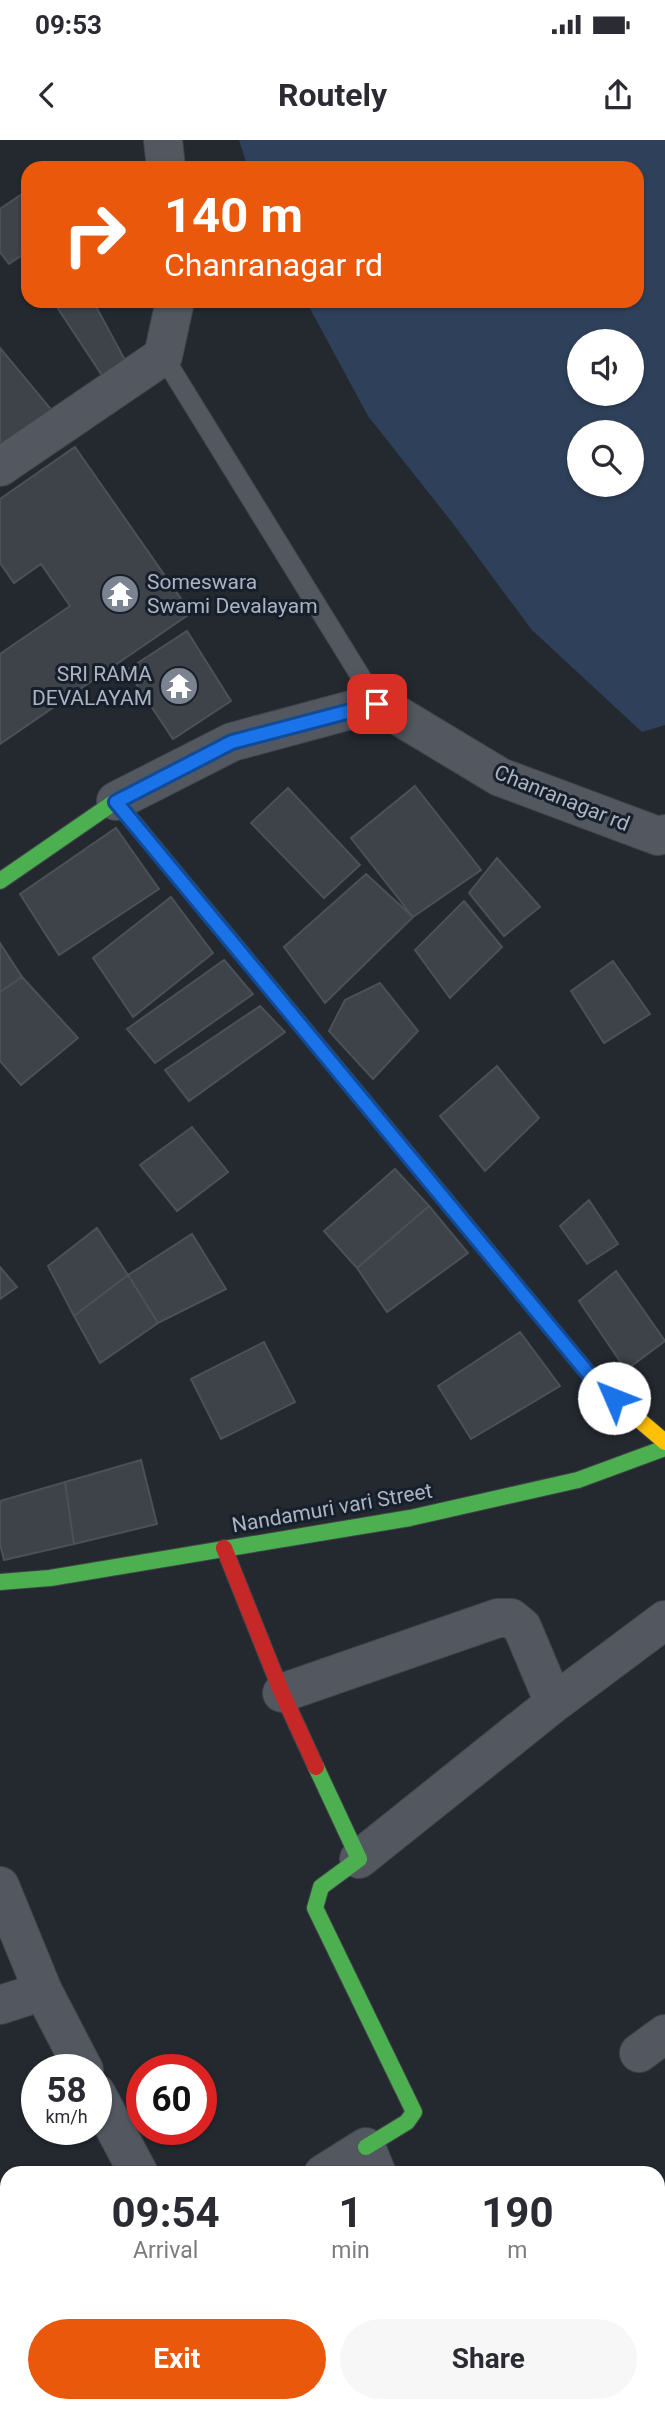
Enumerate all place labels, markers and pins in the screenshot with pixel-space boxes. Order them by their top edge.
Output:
place label: Someswara Swami Devalayam [147,570,318,618]
temple icon: Someswara Swami Devalayam [99,573,141,615]
place label: SRI RAMA DEVALAYAM [32,662,152,710]
temple icon: SRI RAMA DEVALAYAM [158,665,200,707]
pin [347,674,407,734]

